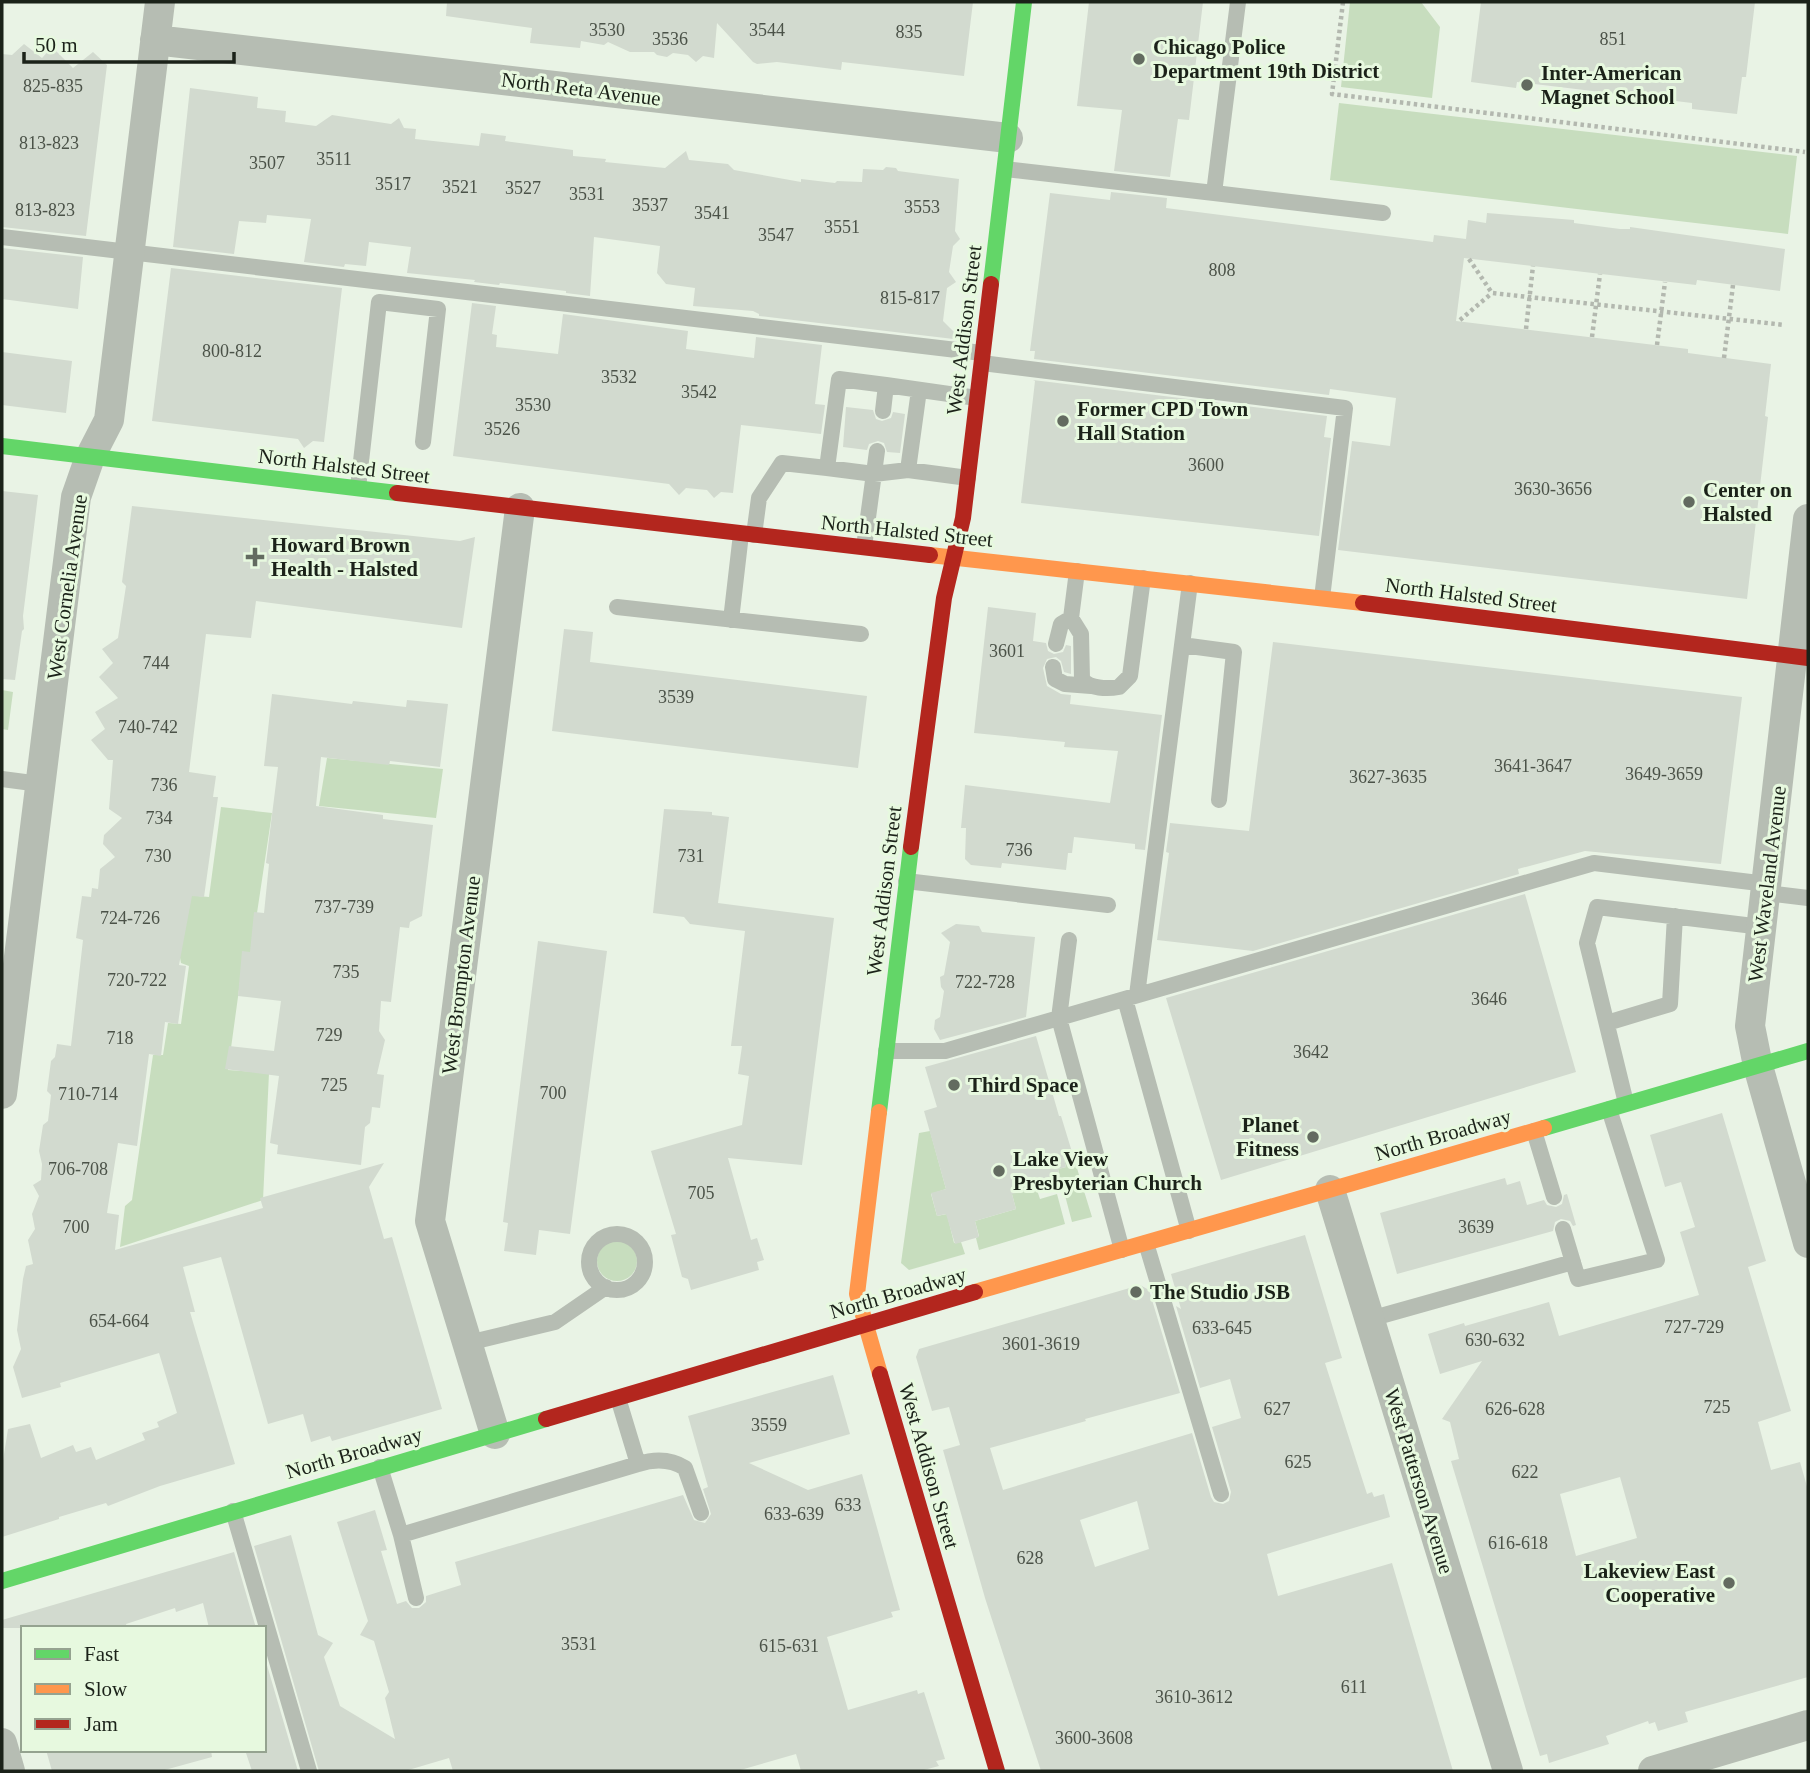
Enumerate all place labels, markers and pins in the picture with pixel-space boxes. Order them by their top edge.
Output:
place label: Chicago Police Department 19th District [1153,35,1379,83]
marker: Chicago Police Department 19th District [1131,51,1147,67]
place label: Inter-American Magnet School [1541,61,1682,109]
marker: Inter-American Magnet School [1519,77,1535,93]
place label: Former CPD Town Hall Station [1077,397,1248,445]
marker: Former CPD Town Hall Station [1055,413,1071,429]
place label: Center on Halsted [1703,478,1792,526]
marker: Center on Halsted [1681,494,1697,510]
place label: Howard Brown Health - Halsted [271,533,418,581]
marker: Howard Brown Health - Halsted [245,547,265,567]
place label: Third Space [968,1073,1078,1097]
marker: Third Space [946,1077,962,1093]
place label: Planet Fitness [1236,1113,1299,1161]
marker: Planet Fitness [1305,1129,1321,1145]
place label: Lake View Presbyterian Church [1013,1147,1202,1195]
marker: Lake View Presbyterian Church [991,1163,1007,1179]
place label: The Studio JSB [1150,1280,1290,1304]
marker: The Studio JSB [1128,1284,1144,1300]
place label: Lakeview East Cooperative [1584,1559,1715,1607]
marker: Lakeview East Cooperative [1721,1575,1737,1591]

